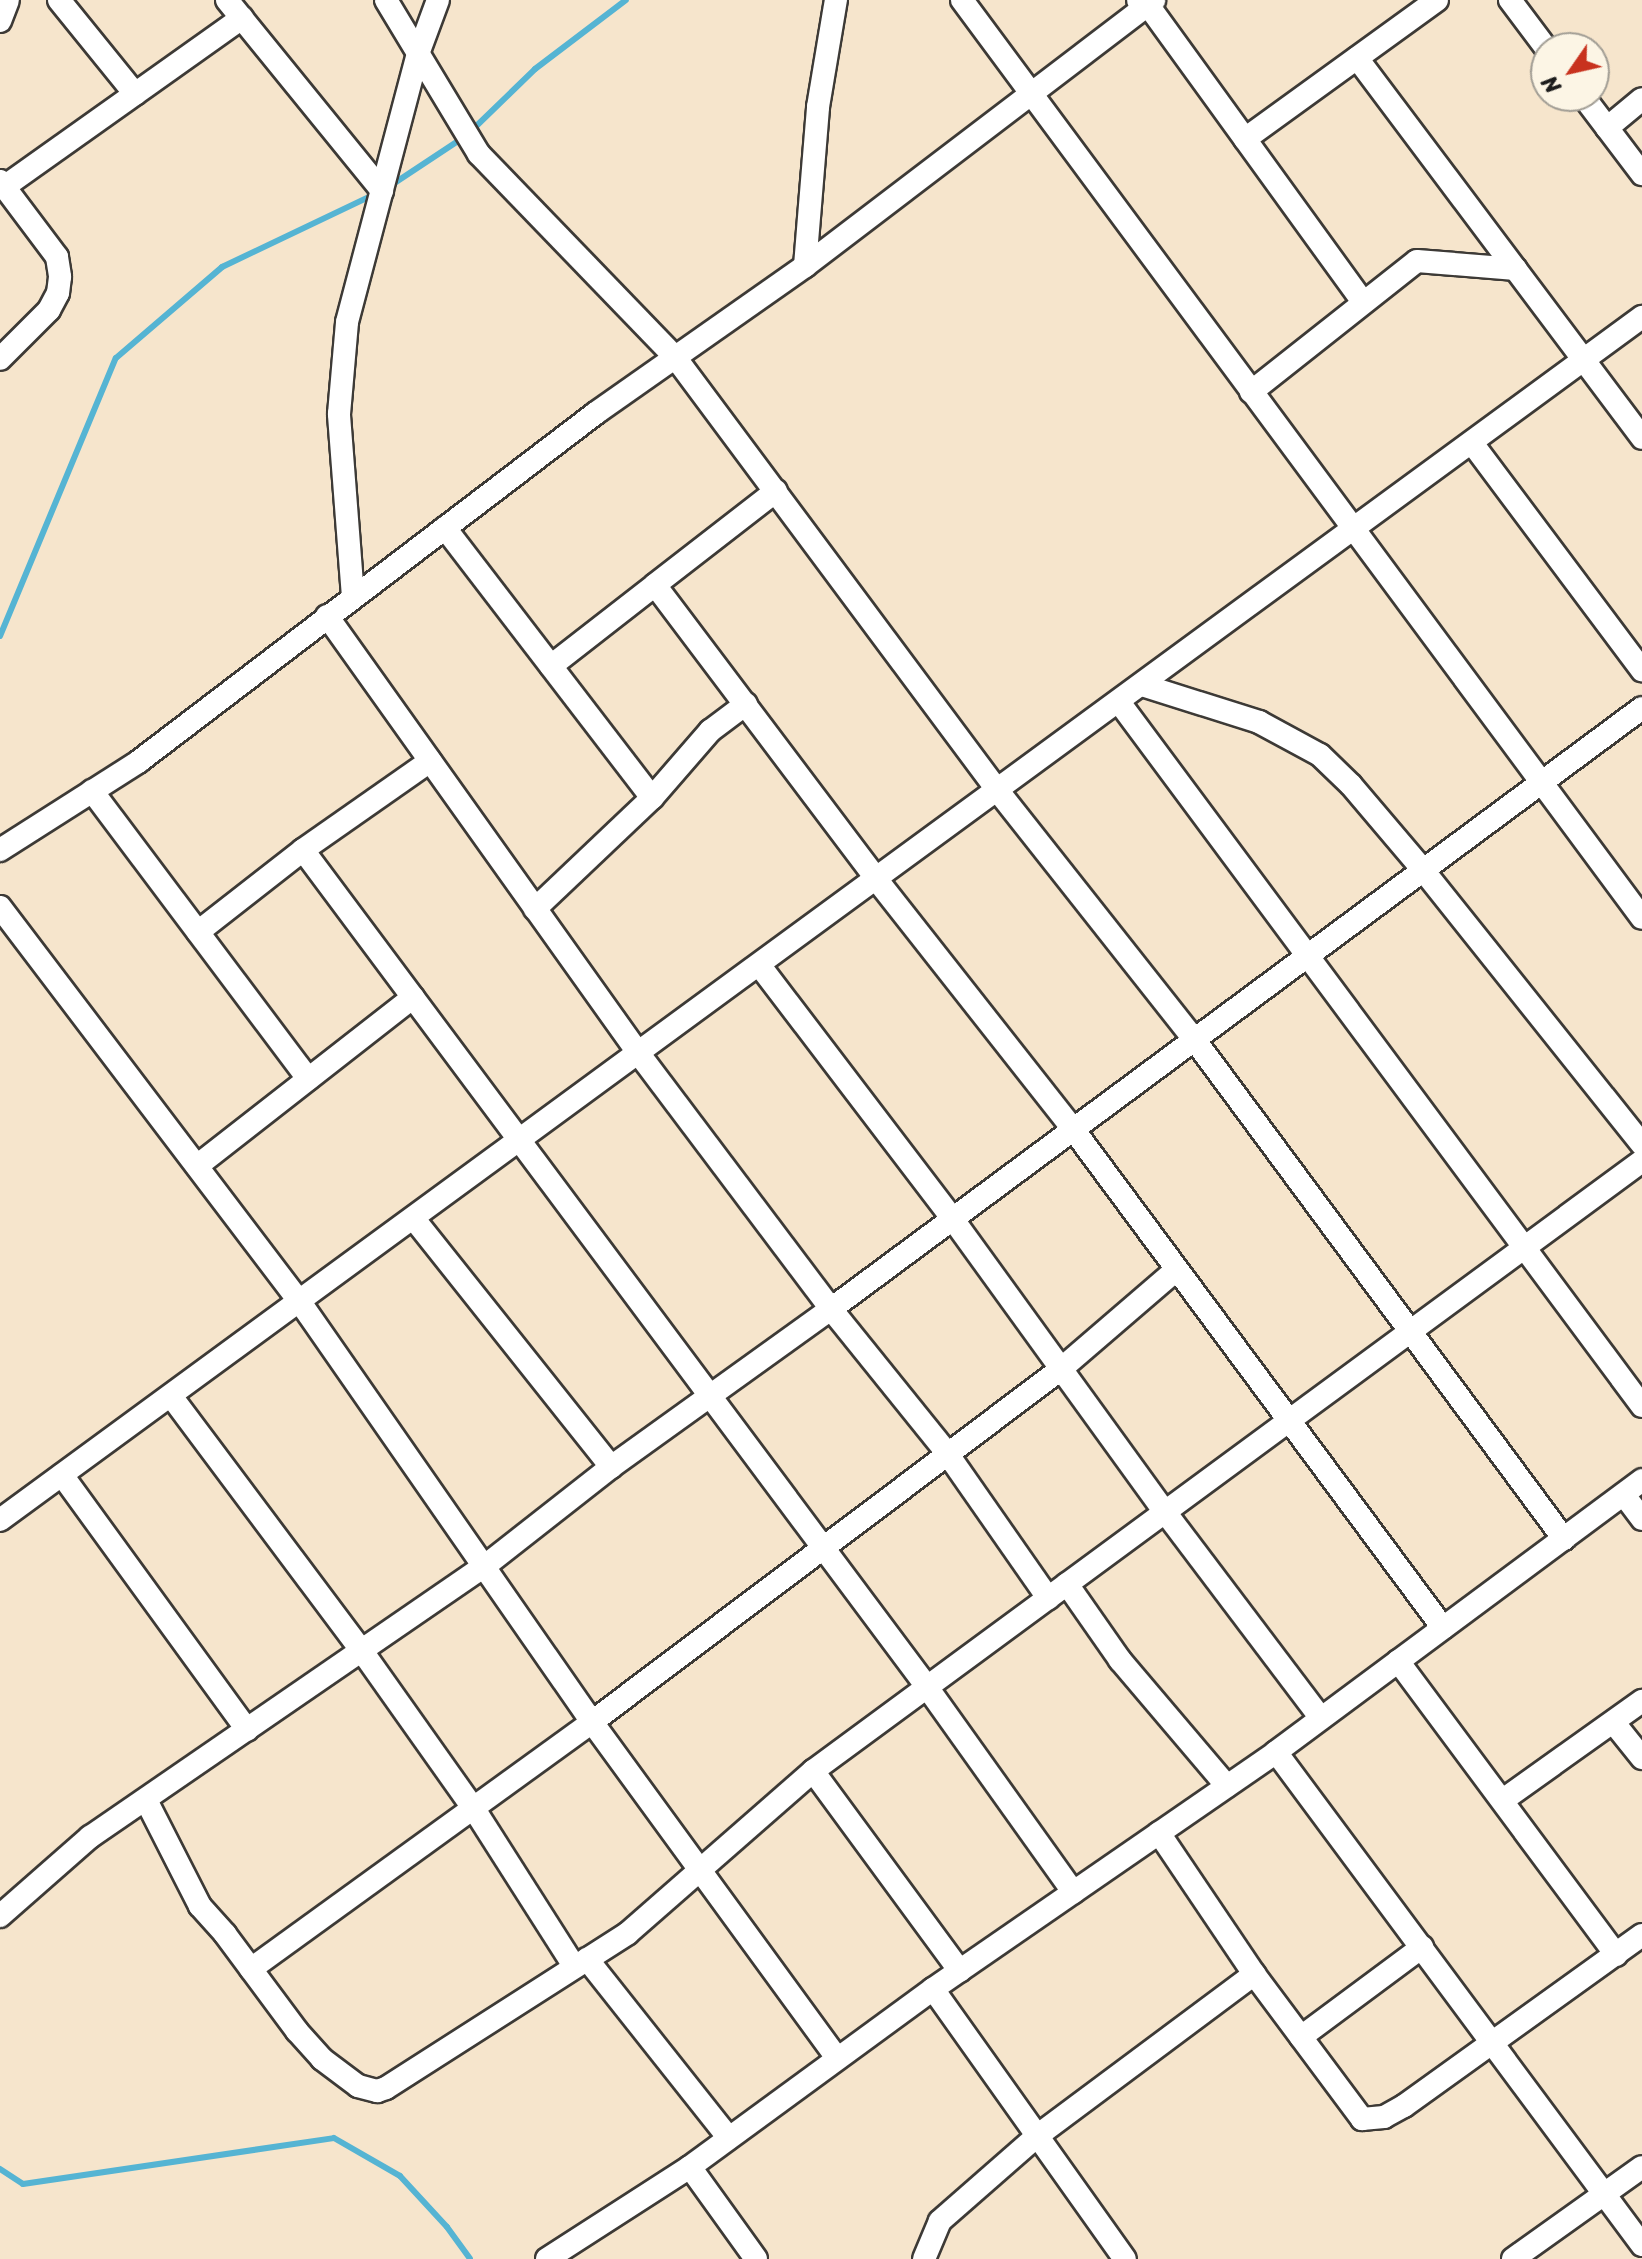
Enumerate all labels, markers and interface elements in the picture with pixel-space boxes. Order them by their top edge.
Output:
north arrow [1530,32,1610,112]
text: N [1531,67,1572,102]

